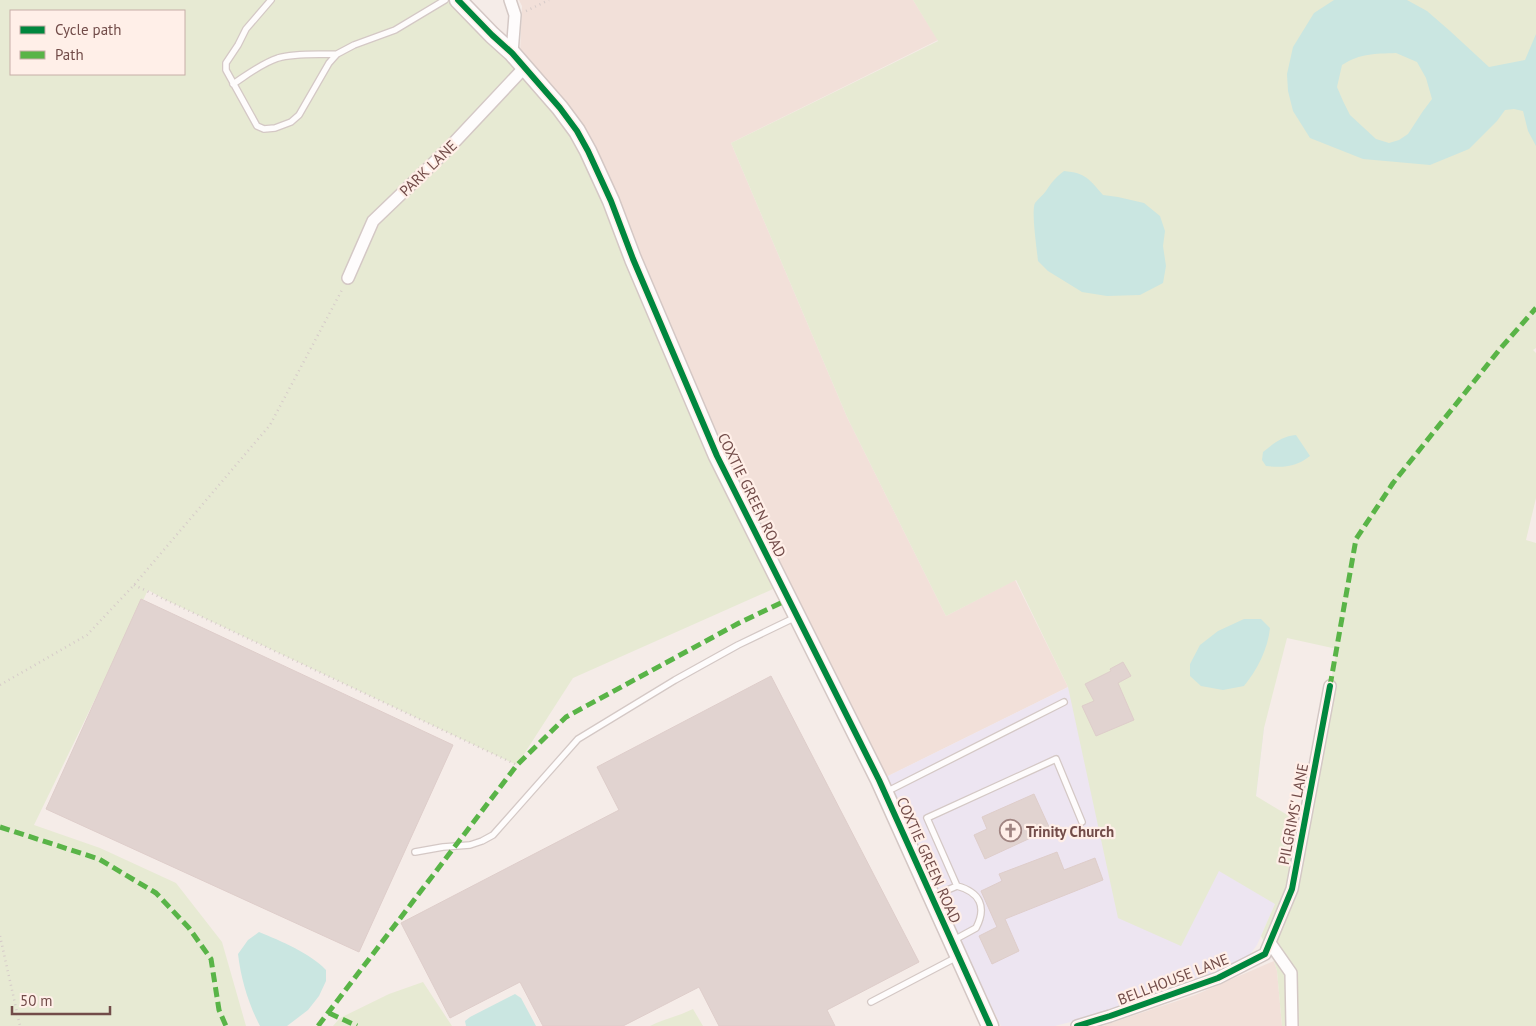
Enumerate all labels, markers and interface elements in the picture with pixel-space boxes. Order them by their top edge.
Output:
legend [10,10,185,75]
text: Cycle path [55,20,121,39]
text: Path [55,45,84,64]
street label: PARK LANE [395,136,461,200]
street label: COXTIE GREEN ROAD [714,430,790,560]
street label: PILGRIMS' LANE [1274,762,1312,866]
street label: COXTIE GREEN ROAD [893,794,965,926]
church icon: Trinity Church [998,819,1022,843]
place label: Trinity Church [1026,822,1114,841]
street label: BELLHOUSE LANE [1115,949,1231,1009]
scale bar [12,984,110,1016]
text: 50 m [20,991,53,1010]

